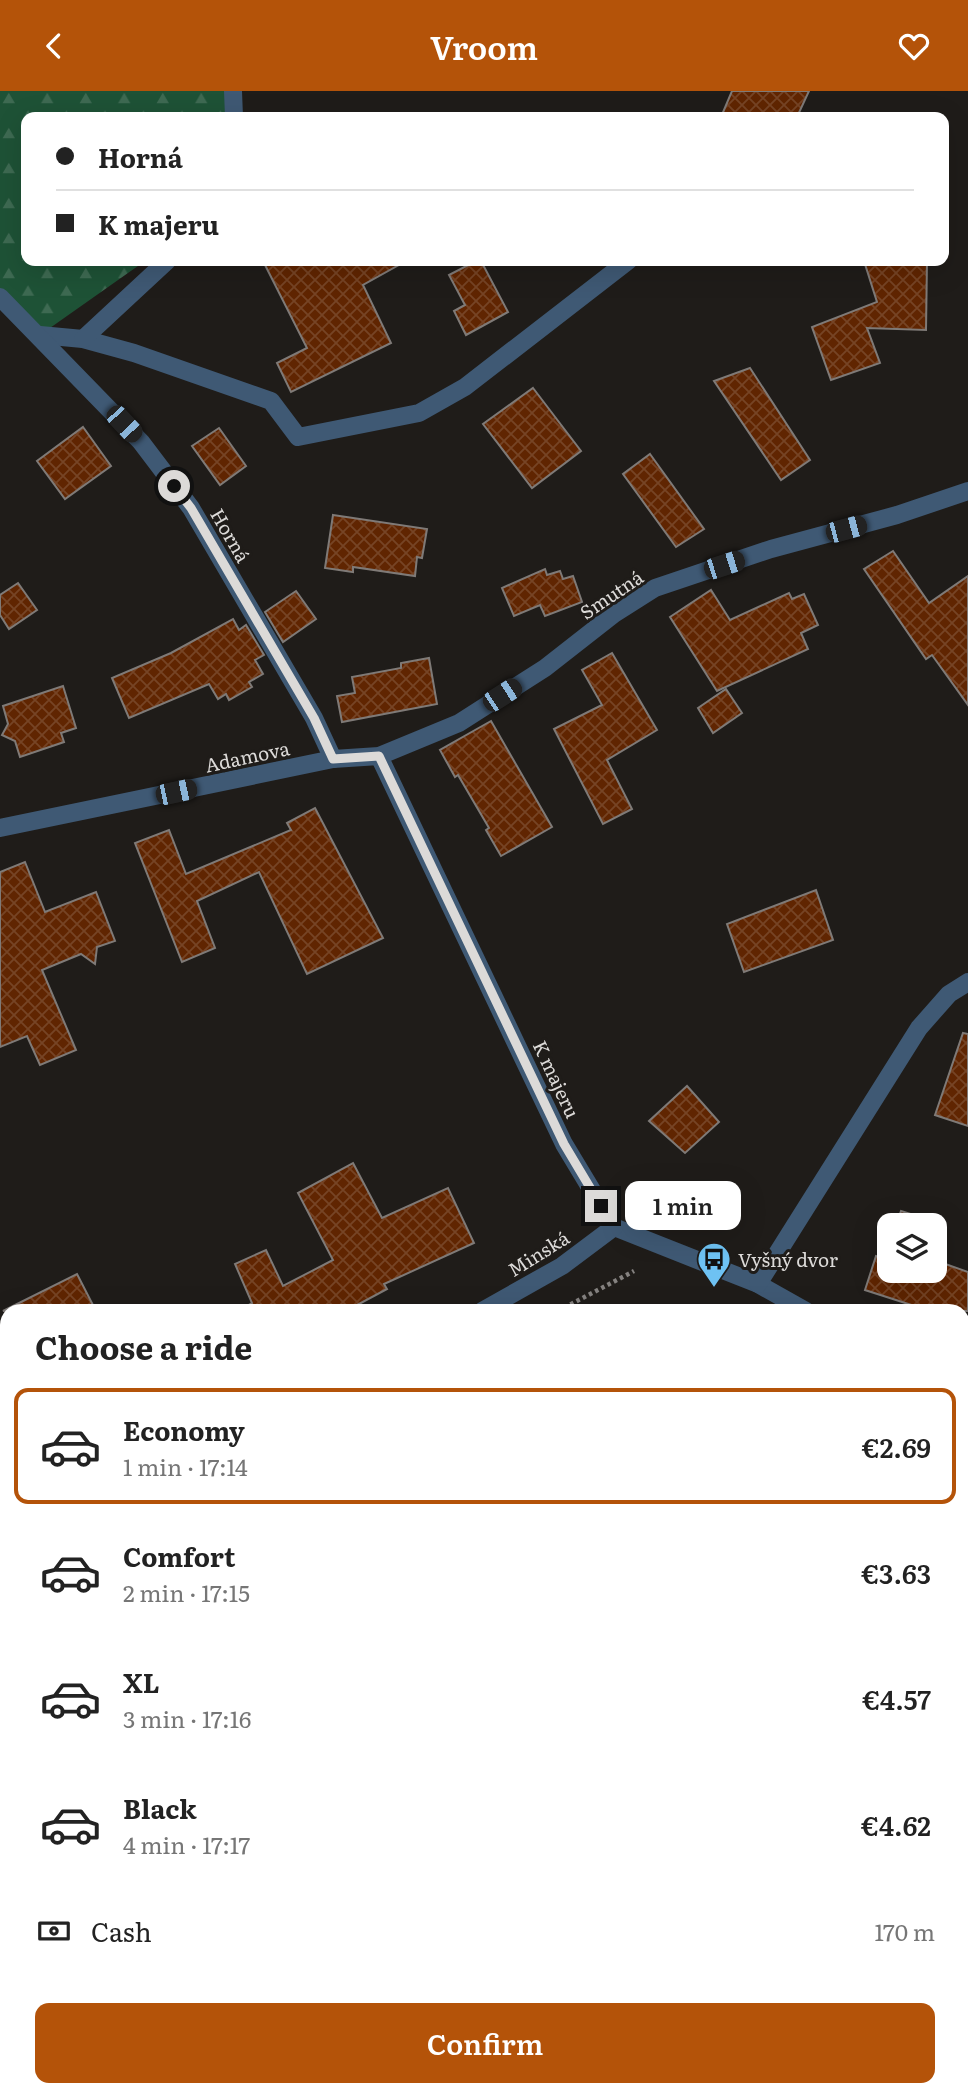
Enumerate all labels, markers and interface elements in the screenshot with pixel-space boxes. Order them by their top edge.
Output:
text: Vroom [430,22,538,70]
icon: back [35,27,73,65]
icon: heart [895,27,933,65]
text: Horná [98,137,183,176]
text: K majeru [98,204,219,243]
car [102,401,147,447]
route start [158,470,190,502]
street label: Horná [204,503,258,568]
car [823,513,870,545]
car [701,549,748,581]
street label: Smutná [574,562,649,625]
car [479,675,526,715]
street label: Adamova [202,733,293,779]
car [154,777,199,807]
street label: K majeru [527,1035,587,1123]
callout: 1 min [626,1181,741,1231]
text: 1 min [653,1188,713,1222]
route end [585,1190,617,1222]
map controls [877,1213,947,1283]
button: layers [877,1213,947,1283]
street label: Minská [502,1223,575,1283]
bus stop icon: Vyšný dvor [695,1240,733,1289]
place label: Vyšný dvor [738,1245,838,1273]
text: Choose a ride [35,1322,252,1370]
text: Economy [123,1410,245,1449]
icon: car [39,1415,102,1478]
text: €2.69 [862,1427,931,1466]
text: 1 min · 17:14 [123,1449,248,1483]
text: Comfort [123,1536,235,1575]
icon: car [39,1541,102,1604]
text: €3.63 [861,1553,931,1592]
text: 2 min · 17:15 [123,1575,250,1609]
text: XL [123,1662,160,1701]
icon: car [39,1667,102,1730]
text: €4.57 [862,1679,931,1718]
text: 3 min · 17:16 [123,1701,251,1735]
text: Black [123,1788,197,1827]
icon: car [39,1793,102,1856]
text: €4.62 [861,1805,931,1844]
text: 4 min · 17:17 [123,1827,250,1861]
text: Cash [91,1911,152,1950]
icon: cash [35,1912,73,1950]
text: 170 m [874,1914,935,1948]
button: Confirm [35,2003,935,2083]

